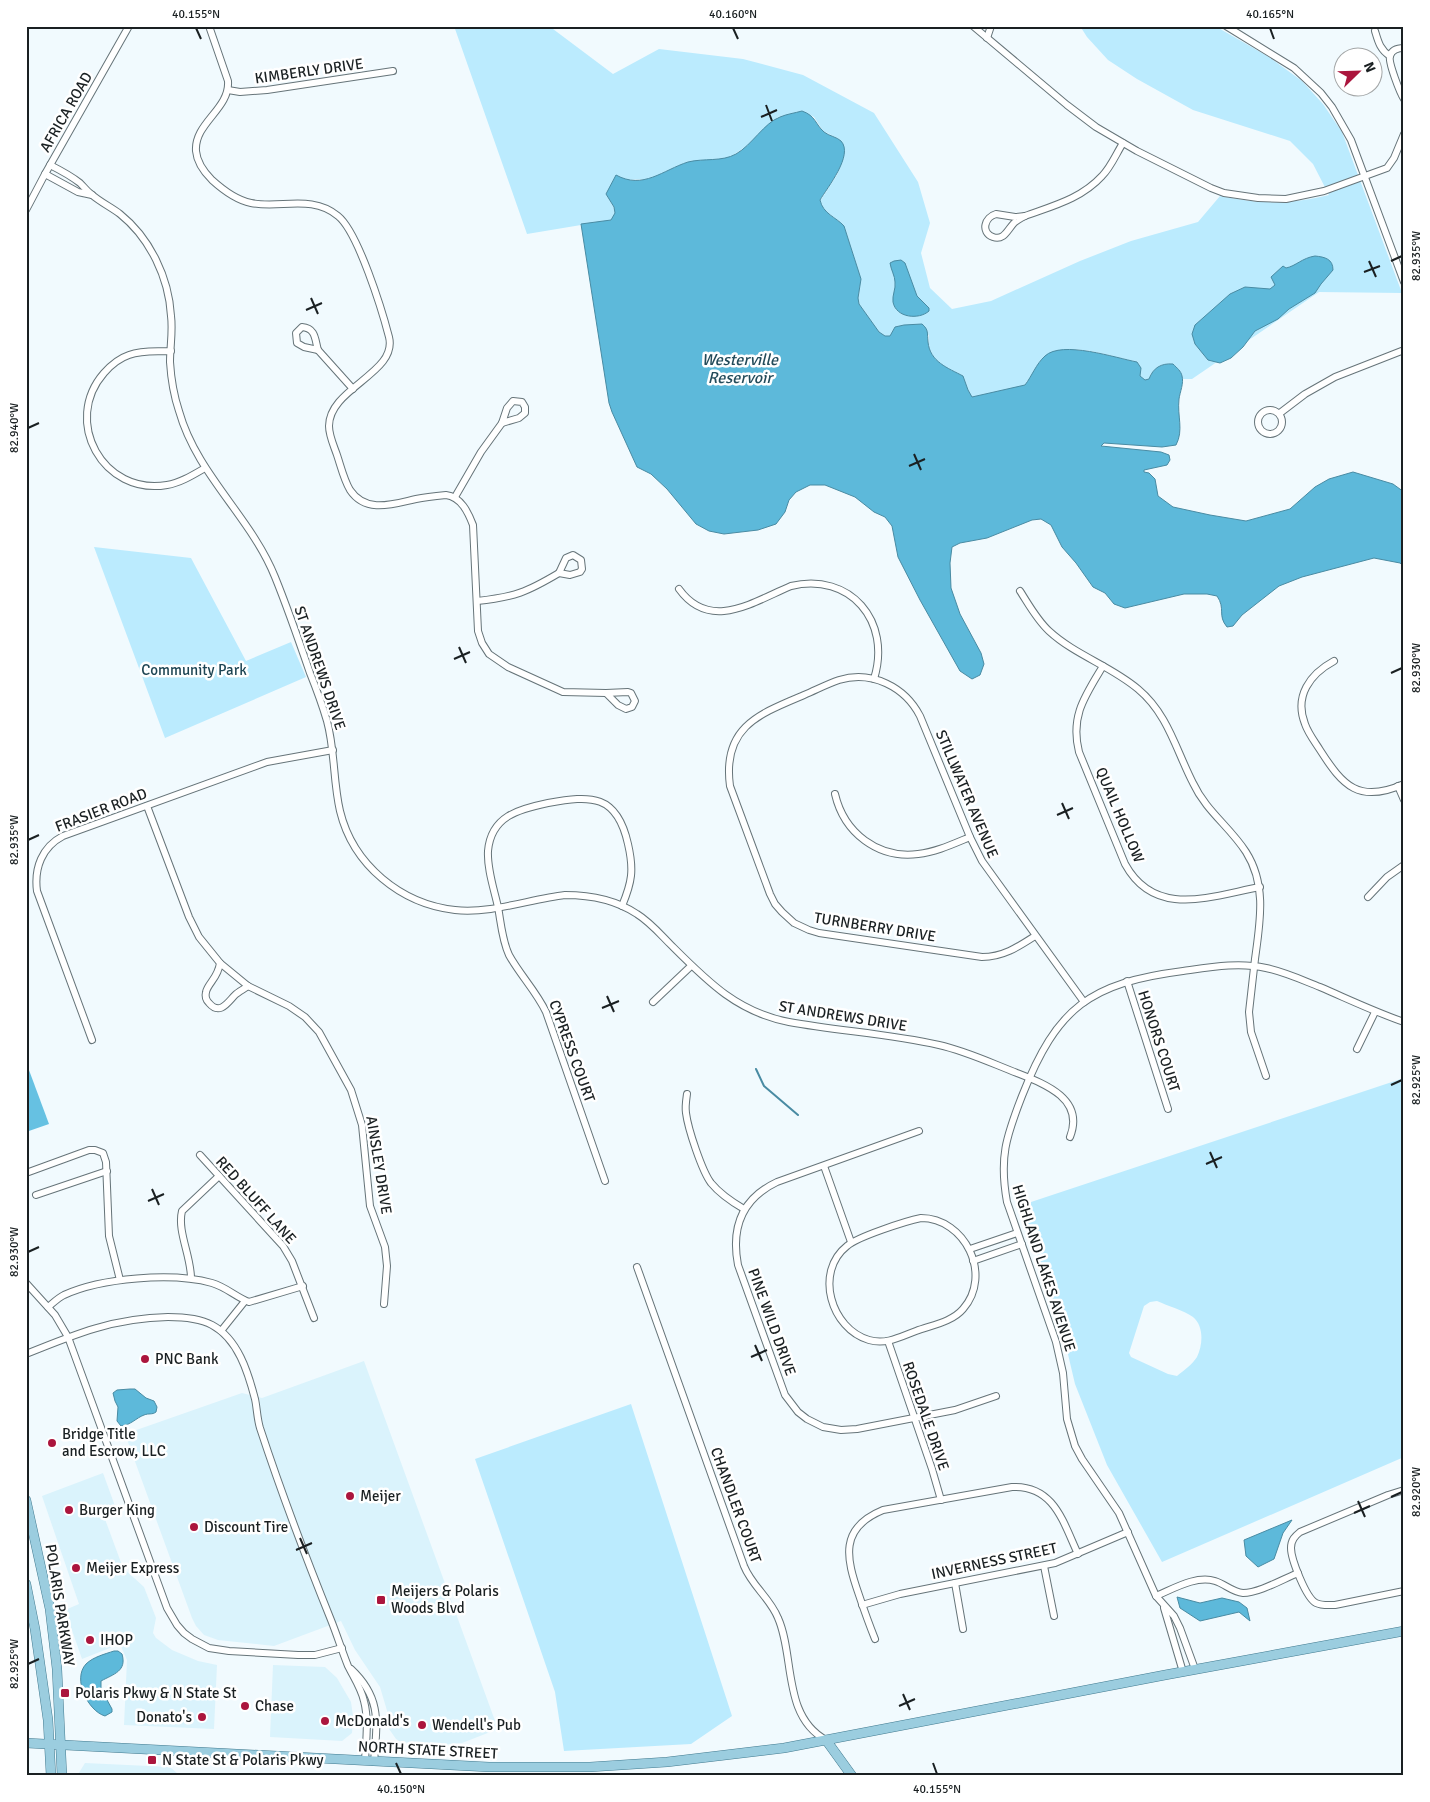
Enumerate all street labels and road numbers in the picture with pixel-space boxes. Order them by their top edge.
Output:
street label: KIMBERLY DRIVE [254,54,364,88]
street label: AFRICA ROAD [36,69,96,155]
street label: ST ANDREWS DRIVE [290,604,350,732]
street label: STILLWATER AVENUE [932,727,1002,861]
street label: QUAIL HOLLOW [1092,765,1148,866]
street label: FRASIER ROAD [53,784,149,836]
street label: TURNBERRY DRIVE [813,908,937,946]
street label: HONORS COURT [1134,988,1184,1095]
street label: CYPRESS COURT [545,997,599,1105]
street label: ST ANDREWS DRIVE [778,997,908,1035]
street label: AINSLEY DRIVE [362,1115,396,1215]
street label: RED BLUFF LANE [212,1153,300,1247]
street label: HIGHLAND LAKES AVENUE [1008,1182,1080,1354]
street label: PINE WILD DRIVE [744,1266,800,1378]
street label: ROSEDALE DRIVE [899,1359,953,1473]
street label: CHANDLER COURT [707,1445,765,1566]
street label: INVERNESS STREET [930,1539,1059,1583]
street label: POLARIS PARKWAY [41,1543,79,1668]
street label: NORTH STATE STREET [358,1737,499,1763]

